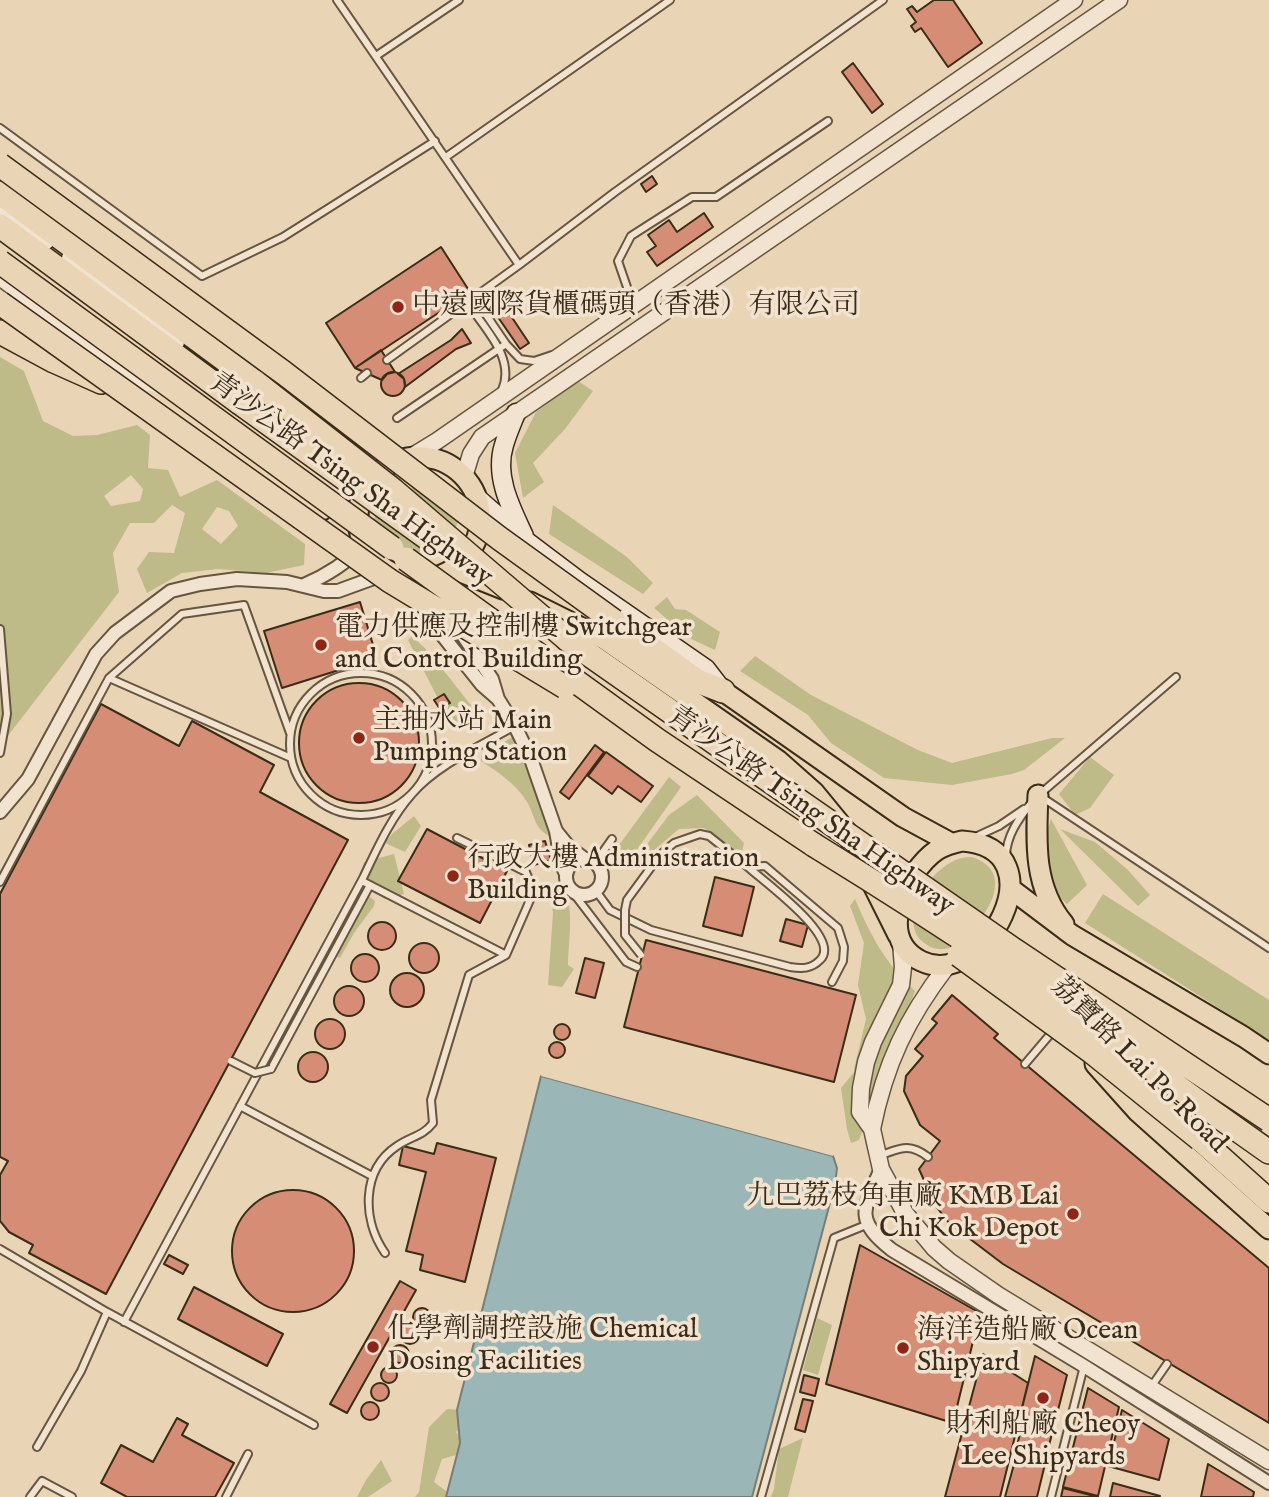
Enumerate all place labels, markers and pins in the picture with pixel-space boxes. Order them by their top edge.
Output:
place label: 中遠國際貨櫃碼頭（香港）有限公司 [412,290,860,324]
marker: 中遠國際貨櫃碼頭（香港）有限公司 [390,299,406,315]
place label: 電力供應及控制樓 Switchgear and Control Building [335,612,692,678]
marker: 電力供應及控制樓 Switchgear and Control Building [313,637,329,653]
place label: 主抽水站 Main Pumping Station [373,705,567,771]
marker: 主抽水站 Main Pumping Station [351,730,367,746]
place label: 行政大樓 Administration Building [467,843,759,909]
marker: 行政大樓 Administration Building [445,868,461,884]
place label: 九巴荔枝角車廠 KMB Lai Chi Kok Depot [746,1181,1059,1247]
marker: 九巴荔枝角車廠 KMB Lai Chi Kok Depot [1065,1206,1081,1222]
place label: 化學劑調控設施 Chemical Dosing Facilities [387,1314,698,1380]
place label: 海洋造船廠 Ocean Shipyard [917,1315,1138,1381]
marker: 化學劑調控設施 Chemical Dosing Facilities [365,1339,381,1355]
marker: 海洋造船廠 Ocean Shipyard [895,1340,911,1356]
marker: 財利船廠 Cheoy Lee Shipyards [1035,1390,1051,1406]
place label: 財利船廠 Cheoy Lee Shipyards [946,1409,1140,1475]

